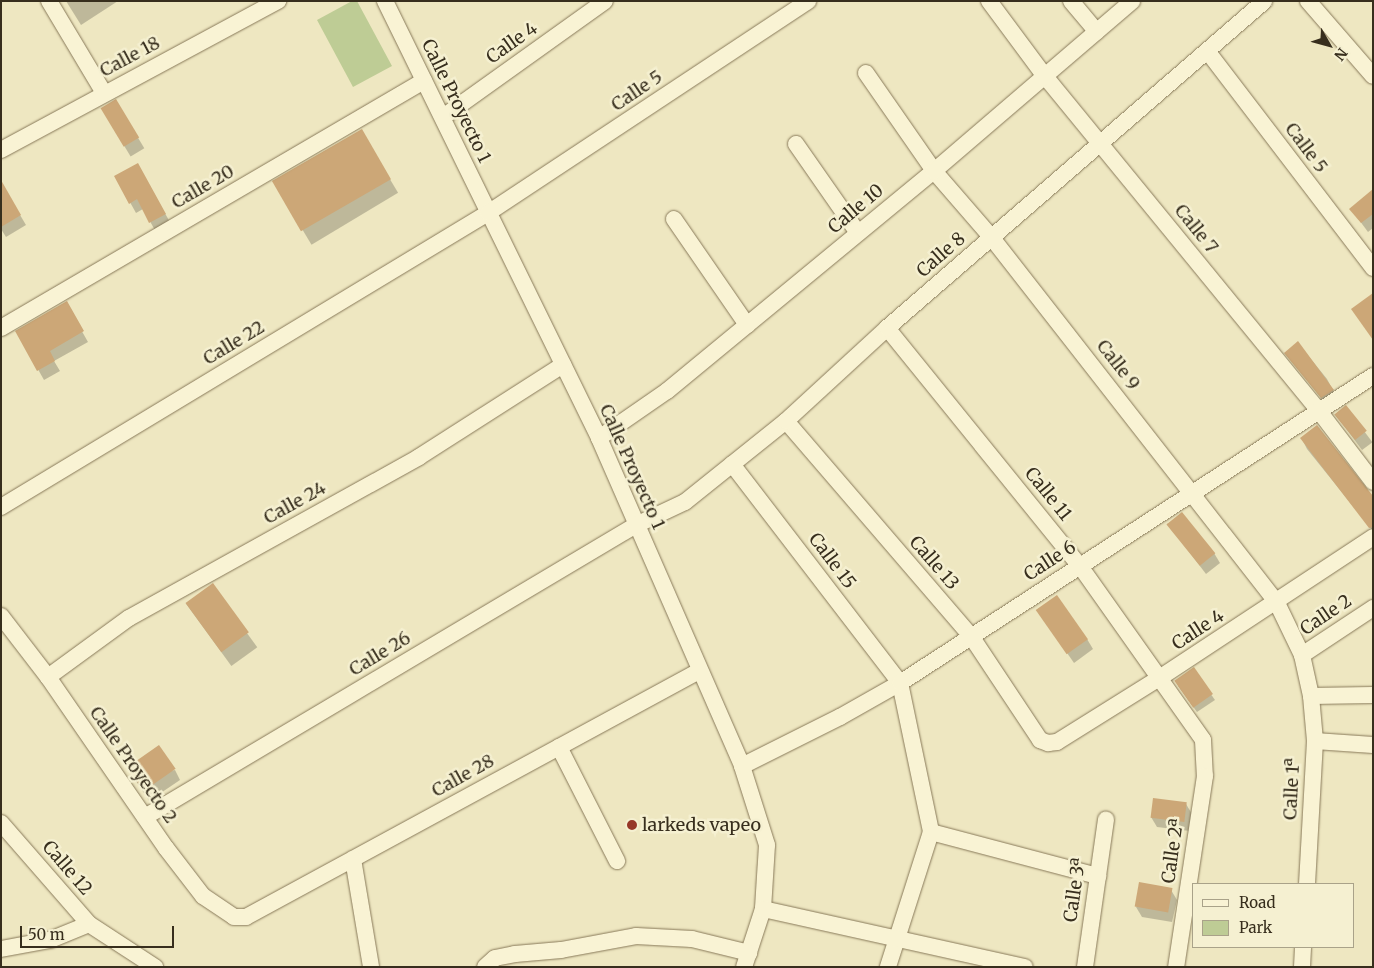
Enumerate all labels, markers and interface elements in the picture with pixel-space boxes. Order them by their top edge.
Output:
street label: Calle 4 [482,18,542,68]
north arrow [1304,20,1354,70]
street label: Calle 18 [96,32,164,82]
street label: Calle Proyecto 1 [417,36,495,166]
text: N [1330,44,1351,64]
street label: Calle 5 [607,66,667,116]
street label: Calle 5 [1280,119,1332,177]
street label: Calle 20 [168,161,238,213]
street label: Calle 10 [824,180,888,238]
street label: Calle 7 [1170,200,1222,258]
street label: Calle 8 [912,228,970,282]
street label: Calle 22 [199,316,269,370]
street label: Calle 9 [1092,336,1144,394]
street label: Calle Proyecto 1 [595,401,669,533]
street label: Calle 11 [1020,463,1076,525]
street label: Calle 24 [260,477,330,529]
street label: Calle 15 [804,529,860,593]
street label: Calle 13 [905,532,963,594]
street label: Calle 6 [1020,536,1080,586]
street label: Calle 2 [1296,590,1356,640]
street label: Calle 4 [1168,605,1228,655]
street label: Calle 26 [345,627,415,681]
street label: Calle Proyecto 2 [85,703,181,827]
street label: Calle 28 [428,750,498,802]
street label: Calle 1ª [1280,757,1304,821]
place label: larkeds vapeo [642,814,761,836]
street label: Calle 2ª [1158,817,1188,885]
marker: larkeds vapeo [626,819,638,831]
street label: Calle 12 [38,836,96,900]
street label: Calle 3ª [1060,857,1090,923]
legend [1192,883,1354,948]
text: Road [1239,893,1275,912]
scale bar [22,916,176,948]
text: Park [1239,918,1272,937]
text: 50 m [28,925,65,944]

